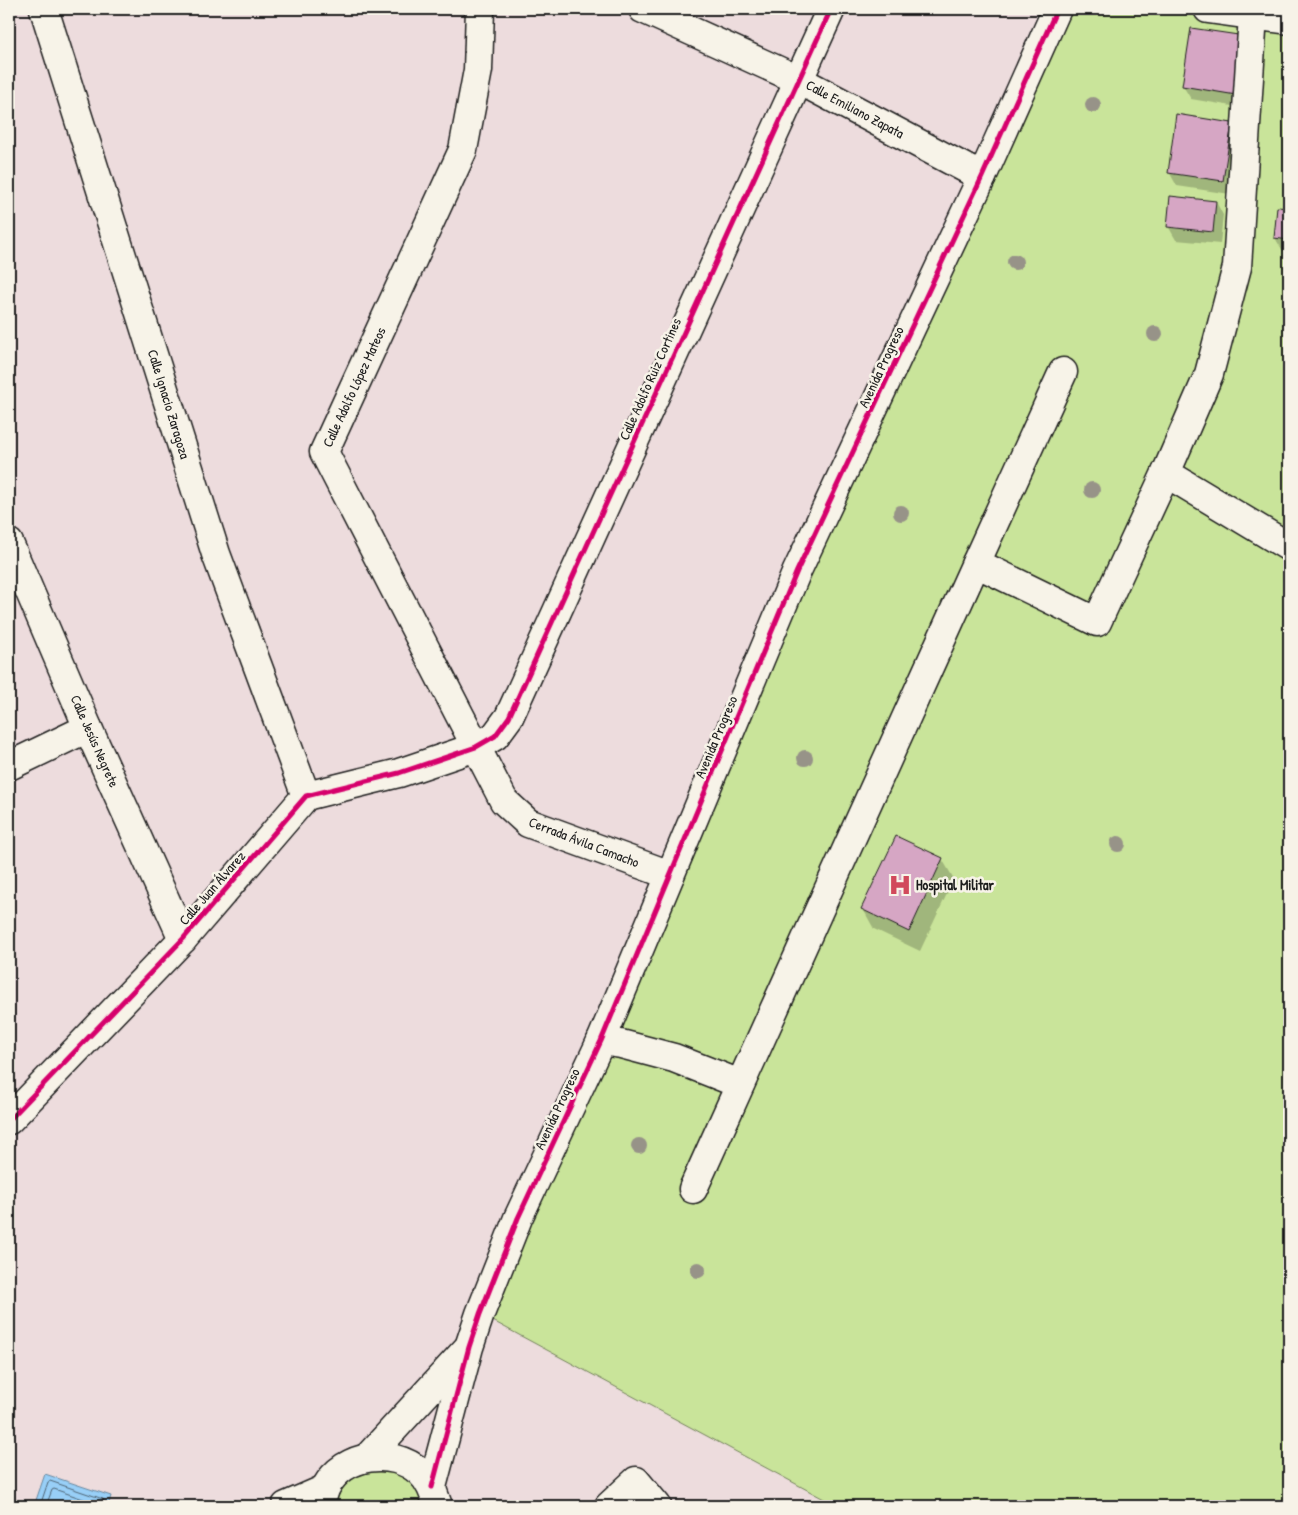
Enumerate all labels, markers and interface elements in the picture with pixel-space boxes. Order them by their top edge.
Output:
street label: Calle Emiliano Zapata [802,75,908,144]
street label: Calle Adolfo Ruiz Cortines [614,315,685,443]
street label: Avenida Progreso [853,323,909,411]
street label: Calle Adolfo López Mateos [317,324,391,450]
street label: Calle Ignacio Zaragoza [143,347,195,462]
street label: Calle Jesús Negrete [66,692,124,791]
street label: Avenida Progreso [690,692,742,781]
street label: Cerrada Ávila Camacho [526,812,642,871]
street label: Calle Juan Álvarez [174,847,249,929]
hospital icon: Hospital Militar [887,872,913,898]
place label: Hospital Militar [916,875,995,896]
street label: Avenida Progreso [529,1065,585,1153]

